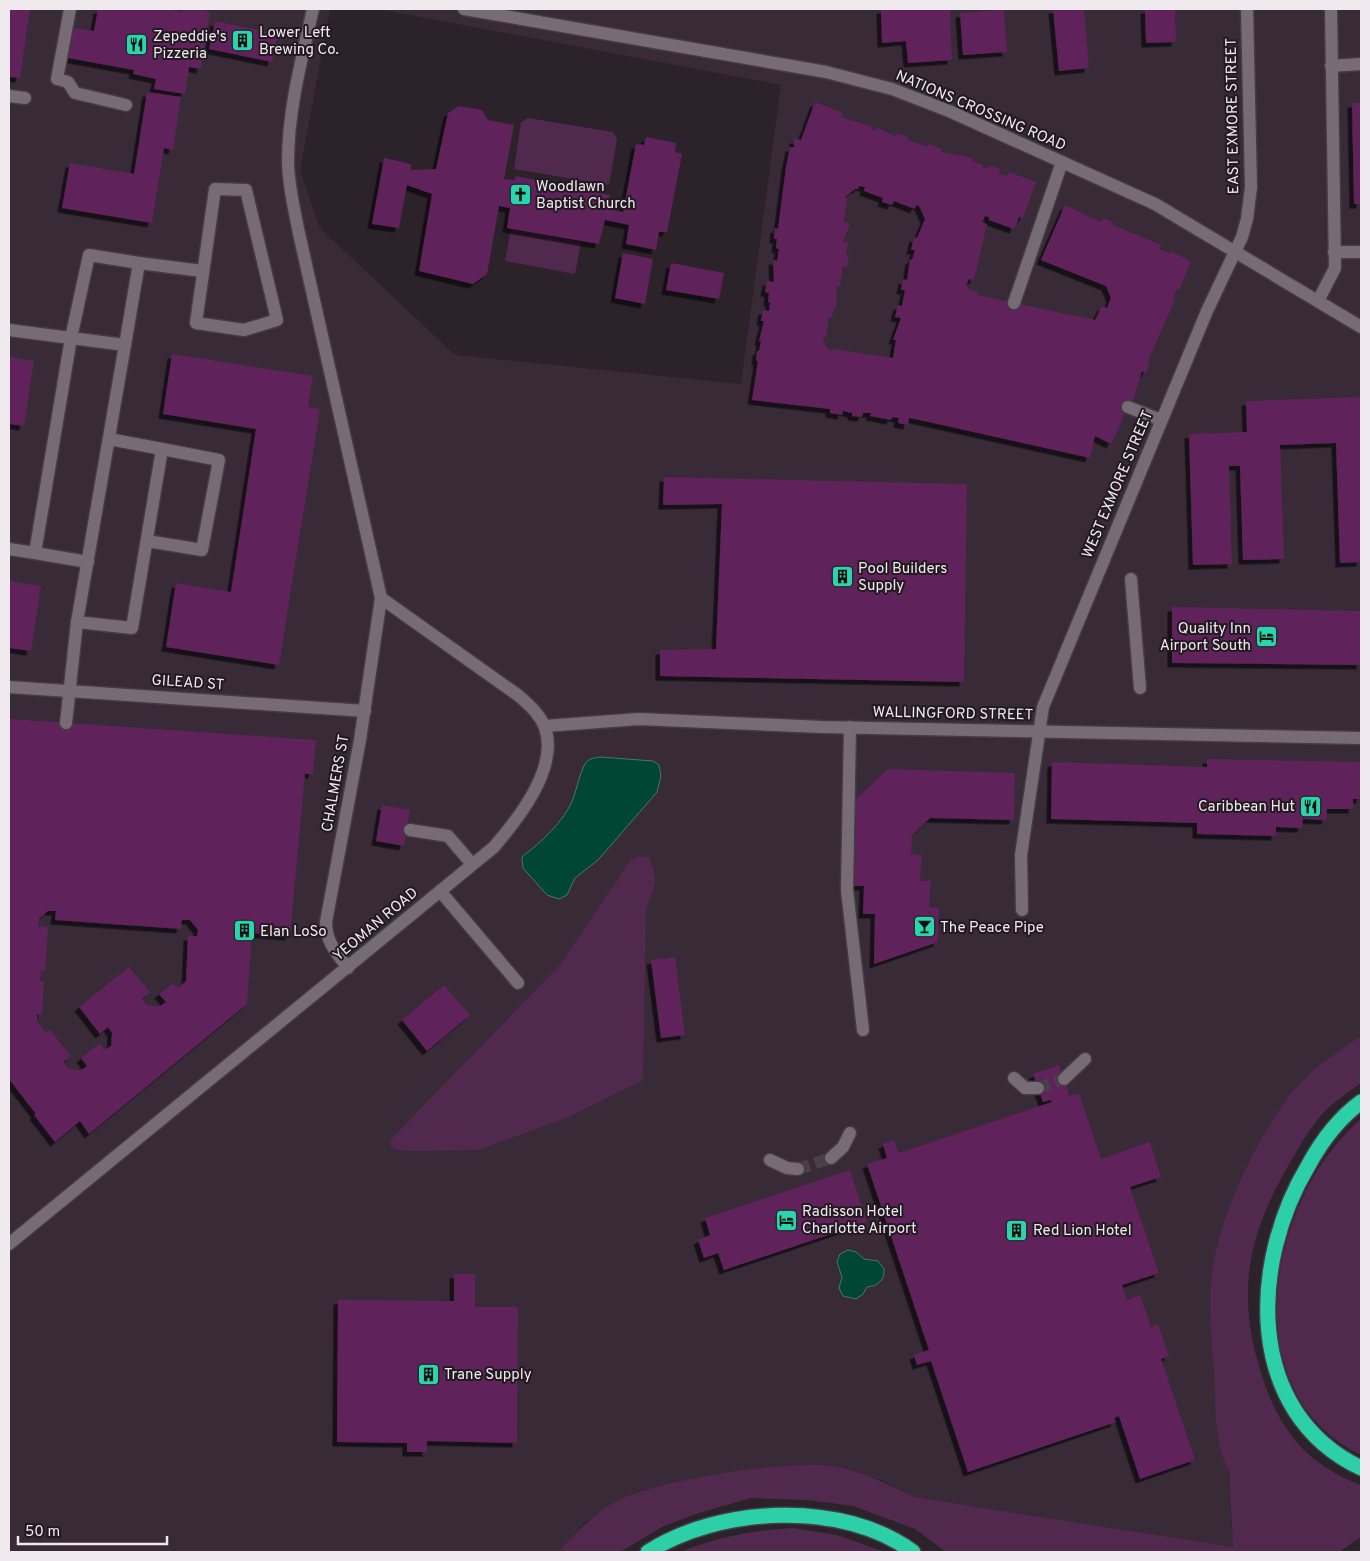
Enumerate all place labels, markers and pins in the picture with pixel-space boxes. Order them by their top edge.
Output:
place label: Lower Left Brewing Co. [259,24,339,60]
place label: Zepeddie's Pizzeria [153,28,227,64]
building icon: Lower Left Brewing Co. [231,29,255,53]
restaurant icon: Zepeddie's Pizzeria [125,33,149,57]
place label: Woodlawn Baptist Church [536,178,636,214]
church icon: Woodlawn Baptist Church [508,183,532,207]
place label: Pool Builders Supply [858,560,947,596]
building icon: Pool Builders Supply [830,565,854,589]
place label: Quality Inn Airport South [1160,620,1251,656]
hotel icon: Quality Inn Airport South [1255,625,1279,649]
restaurant icon: Caribbean Hut [1299,794,1323,818]
place label: Caribbean Hut [1198,798,1295,817]
bar icon: The Peace Pipe [912,915,936,939]
building icon: Elan LoSo [232,919,256,943]
place label: The Peace Pipe [940,919,1044,938]
place label: Elan LoSo [260,923,327,942]
place label: Radisson Hotel Charlotte Airport [802,1203,917,1239]
hotel icon: Radisson Hotel Charlotte Airport [774,1208,798,1232]
building icon: Red Lion Hotel [1005,1218,1029,1242]
place label: Red Lion Hotel [1033,1222,1132,1241]
building icon: Trane Supply [416,1362,440,1386]
place label: Trane Supply [444,1366,532,1385]

